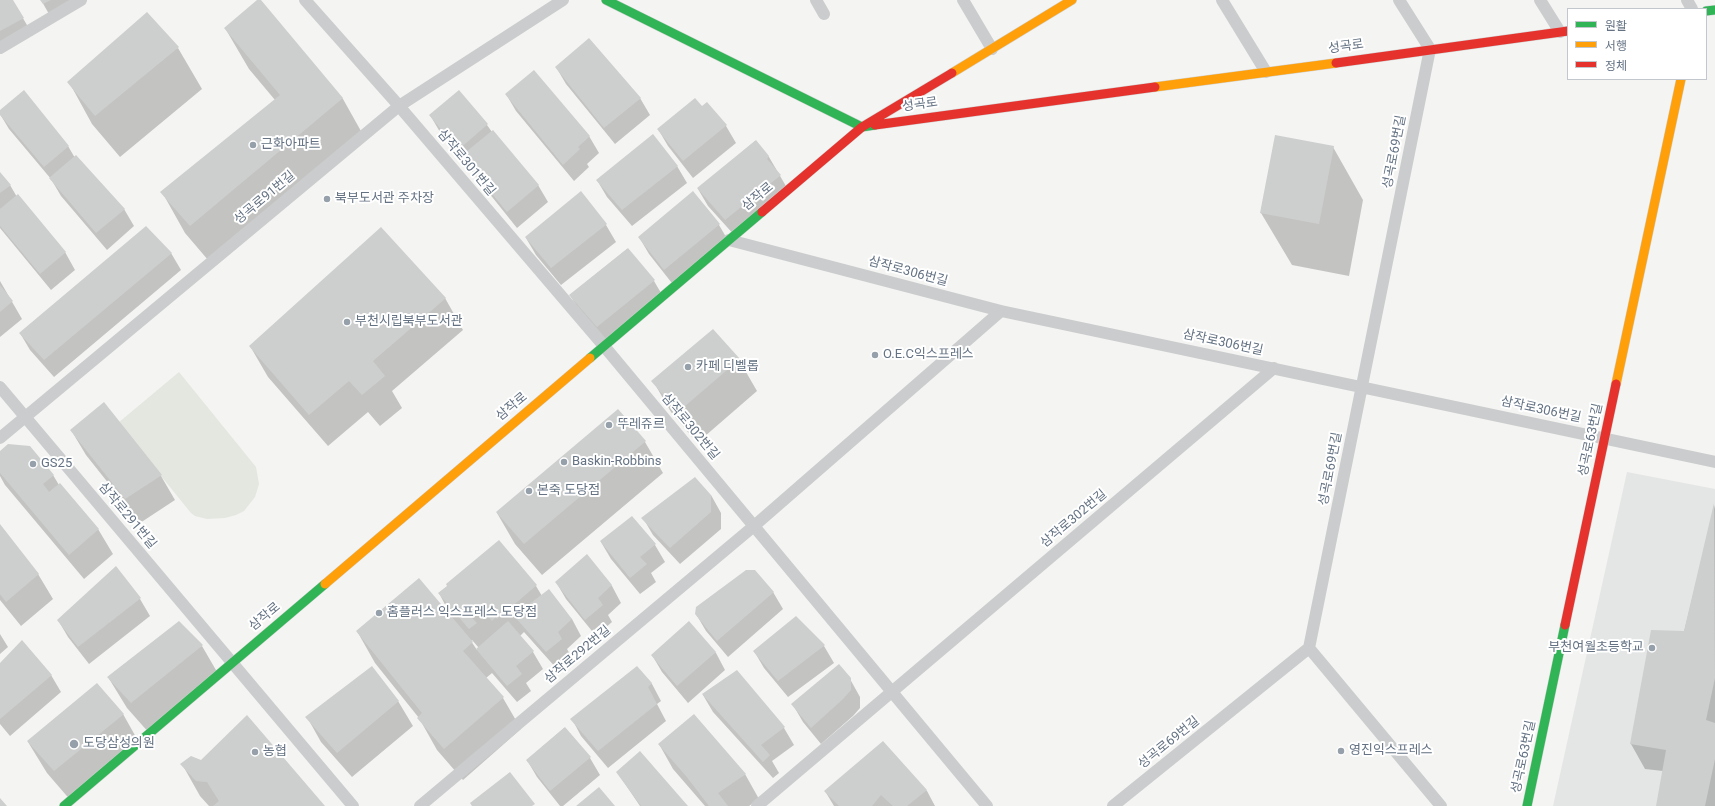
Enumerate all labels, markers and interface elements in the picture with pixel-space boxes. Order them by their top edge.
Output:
legend [1567,8,1707,80]
text: 원활 [1605,19,1627,33]
street label: 성곡로 [1327,37,1365,57]
text: 서행 [1605,39,1627,53]
text: 정체 [1605,59,1627,73]
street label: 성곡로 [901,95,939,115]
street label: 성곡로69번길 [1380,114,1410,190]
street label: 삼작로301번길 [434,127,498,199]
place label: 근화아파트 [261,137,321,153]
marker: 근화아파트 [248,140,258,150]
street label: 성곡로91번길 [231,168,299,228]
street label: 삼작로 [739,179,777,215]
place label: 북부도서관 주차장 [335,191,434,207]
marker: 북부도서관 주차장 [322,194,332,204]
street label: 삼작로306번길 [867,254,949,290]
place label: 부천시립북부도서관 [355,314,463,330]
marker: 부천시립북부도서관 [342,317,352,327]
street label: 삼작로306번길 [1181,327,1265,359]
place label: O.E.C익스프레스 [883,347,974,363]
marker: O.E.C익스프레스 [870,350,880,360]
place label: 카페 디벨롭 [696,359,759,375]
marker: 카페 디벨롭 [683,362,693,372]
street label: 삼작로 [493,389,531,425]
street label: 삼작로302번길 [658,391,722,463]
street label: 삼작로306번길 [1499,394,1583,426]
street label: 성곡로63번길 [1576,402,1606,478]
place label: 뚜레쥬르 [617,417,665,433]
marker: 뚜레쥬르 [604,420,614,430]
street label: 성곡로69번길 [1316,431,1346,507]
place label: Baskin-Robbins [572,454,661,470]
place label: GS25 [41,456,72,472]
marker: Baskin-Robbins [559,457,569,467]
marker: GS25 [28,459,38,469]
street label: 삼작로291번길 [95,480,159,552]
place label: 본죽 도당점 [537,483,600,499]
marker: 본죽 도당점 [524,486,534,496]
street label: 삼작로302번길 [1038,487,1110,551]
street label: 삼작로 [246,599,284,635]
place label: 홈플러스 익스프레스 도당점 [387,605,537,621]
marker: 홈플러스 익스프레스 도당점 [374,608,384,618]
street label: 삼작로292번길 [542,623,614,687]
place label: 부천여월초등학교 [1548,640,1644,656]
marker: 부천여월초등학교 [1647,643,1657,653]
street label: 성곡로69번길 [1135,714,1203,772]
street label: 성곡로63번길 [1509,719,1539,795]
place label: 도당삼성의원 [83,736,155,752]
marker: 도당삼성의원 [68,738,80,750]
place label: 영진익스프레스 [1349,743,1433,759]
place label: 농협 [263,744,287,760]
marker: 영진익스프레스 [1336,746,1346,756]
marker: 농협 [250,747,260,757]

